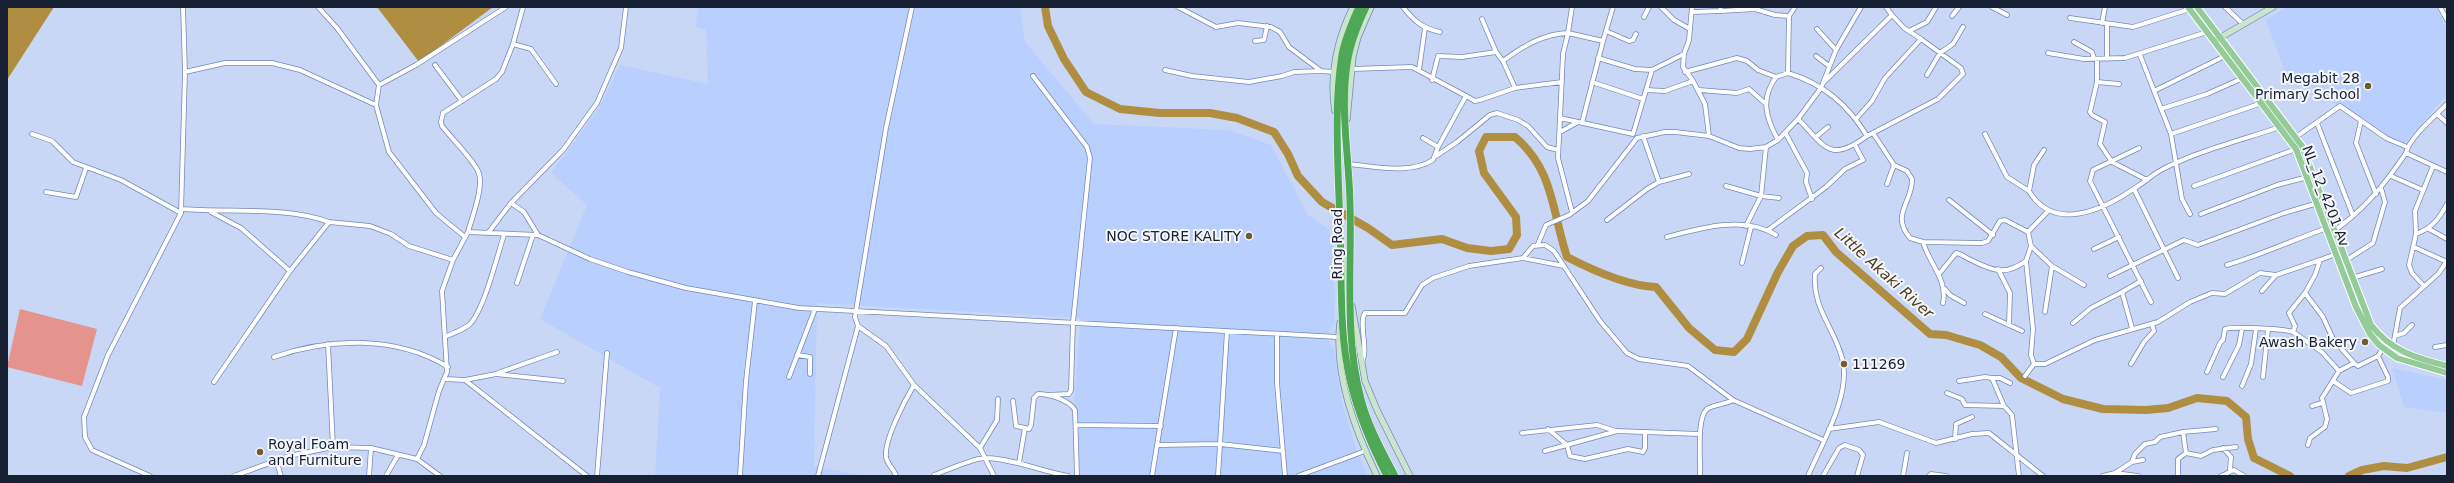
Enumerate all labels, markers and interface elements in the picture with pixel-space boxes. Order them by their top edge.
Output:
place label: Megabit 28 Primary School [2255,70,2360,102]
marker: Megabit 28 Primary School [2363,81,2373,91]
street label: NL_12_4201 Av [2299,143,2353,249]
street label: Ring Road [1329,209,1345,279]
water label: Little Akaki River [1831,224,1938,323]
place label: NOC STORE KALITY [1106,228,1241,244]
marker: NOC STORE KALITY [1244,231,1254,241]
place label: Awash Bakery [2259,334,2357,350]
marker: Awash Bakery [2360,337,2370,347]
place label: 111269 [1852,356,1905,372]
marker: 111269 [1839,359,1849,369]
place label: Royal Foam and Furniture [268,436,362,468]
marker: Royal Foam and Furniture [255,447,265,457]

